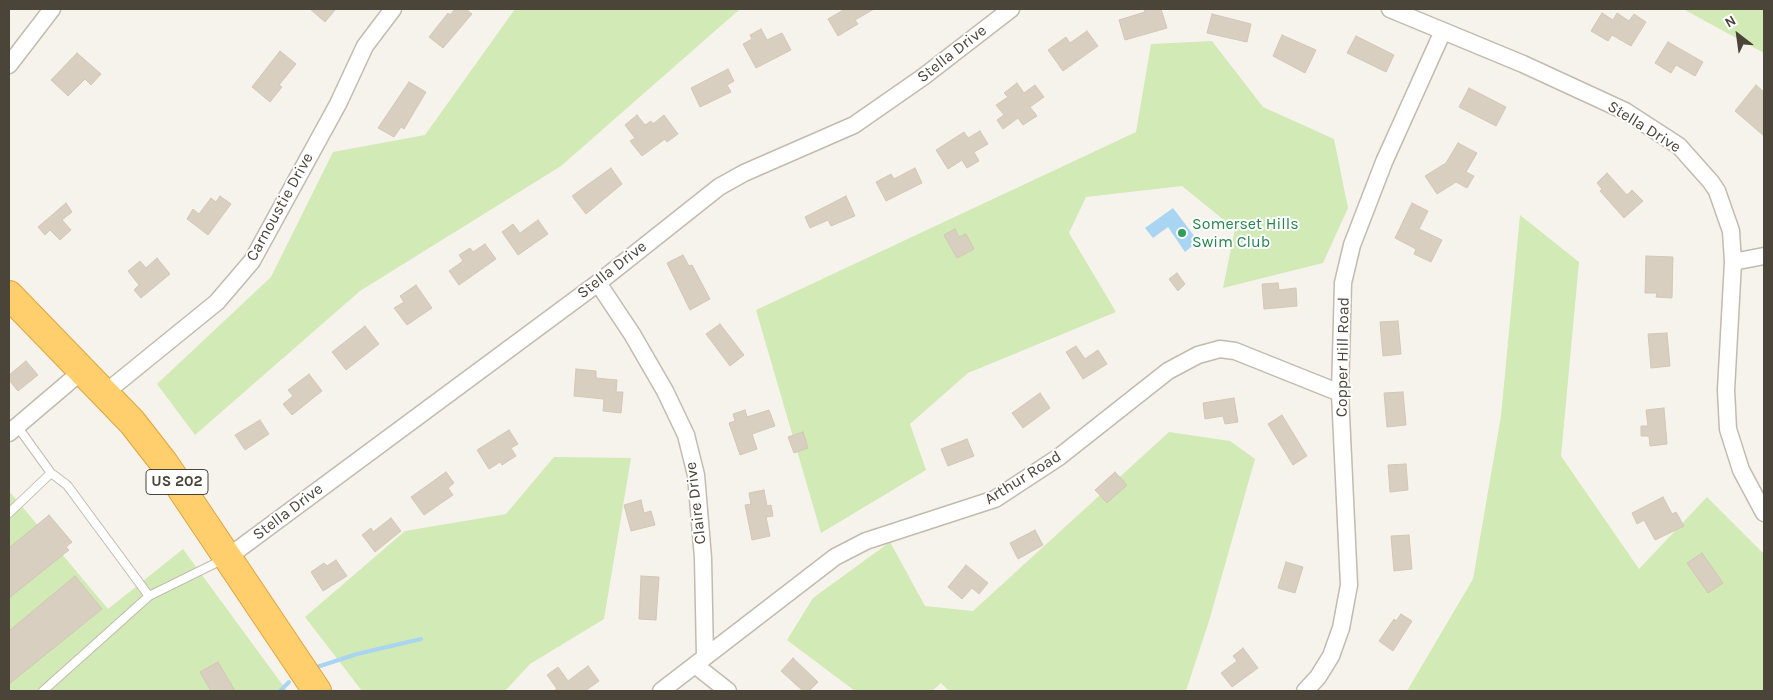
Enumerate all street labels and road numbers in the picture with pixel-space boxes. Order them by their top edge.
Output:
street label: Stella Drive [913,21,991,87]
street label: Stella Drive [1604,97,1684,157]
street label: Carnoustie Drive [242,149,318,265]
street label: Stella Drive [573,237,651,303]
street label: Copper Hill Road [1332,297,1354,417]
street label: Arthur Road [981,447,1065,509]
street label: Claire Drive [681,461,711,545]
road number: US 202 [146,470,208,494]
street label: Stella Drive [249,479,327,545]

